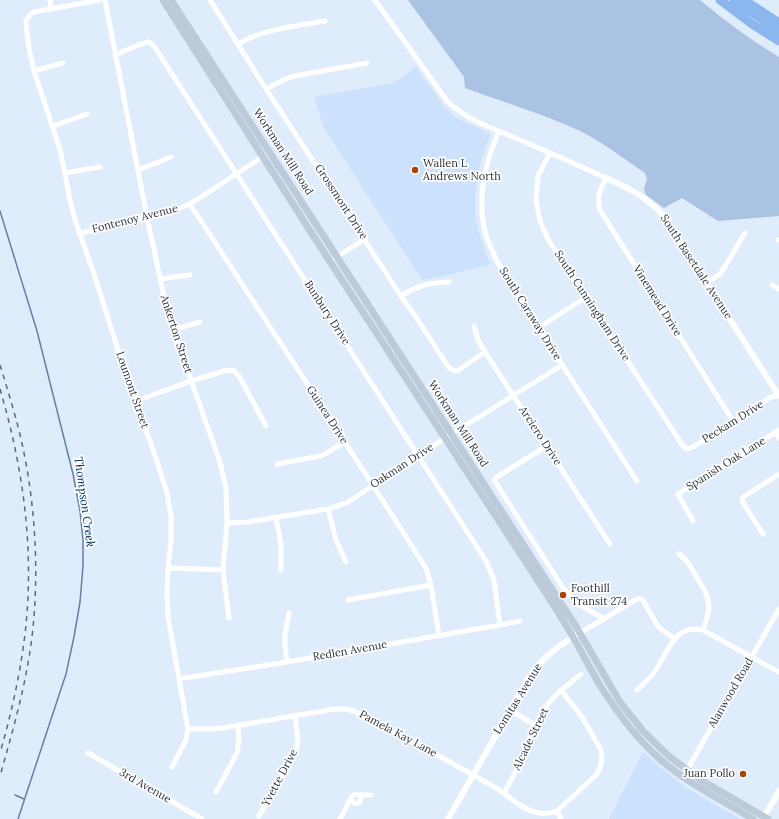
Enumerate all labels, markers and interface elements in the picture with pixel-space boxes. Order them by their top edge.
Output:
street label: Workman Mill Road [250,106,316,198]
place label: Wallen L Andrews North [423,157,501,183]
street label: Grossmont Drive [312,162,370,242]
marker: Wallen L Andrews North [410,165,420,175]
street label: Fontenoy Avenue [91,202,179,236]
street label: South Basetdale Avenue [657,212,735,322]
street label: South Cunningham Drive [551,248,633,364]
street label: Vinemead Drive [630,263,684,339]
street label: South Caraway Drive [496,265,564,363]
street label: Bunbury Drive [301,278,353,348]
street label: Ankerton Street [157,293,195,375]
street label: Loumont Street [113,350,151,430]
street label: Workman Mill Road [425,378,491,470]
street label: Guinea Drive [303,383,351,447]
street label: Peckam Drive [700,398,766,446]
street label: Arciero Drive [516,404,564,468]
street label: Spanish Oak Lane [684,434,768,494]
street label: Oakman Drive [368,441,436,491]
water label: Thompson Creek [71,456,97,548]
place label: Foothill Transit 274 [571,582,627,608]
marker: Foothill Transit 274 [558,590,568,600]
street label: Redlen Avenue [312,638,388,664]
street label: Alanwood Road [706,656,756,730]
street label: Lomitas Avenue [491,661,545,737]
street label: Alcade Street [510,706,552,772]
street label: Pamela Kay Lane [357,708,439,760]
street label: Yvette Drive [259,747,301,809]
street label: 3rd Avenue [117,766,173,806]
place label: Juan Pollo [684,767,735,781]
marker: Juan Pollo [738,769,748,779]

